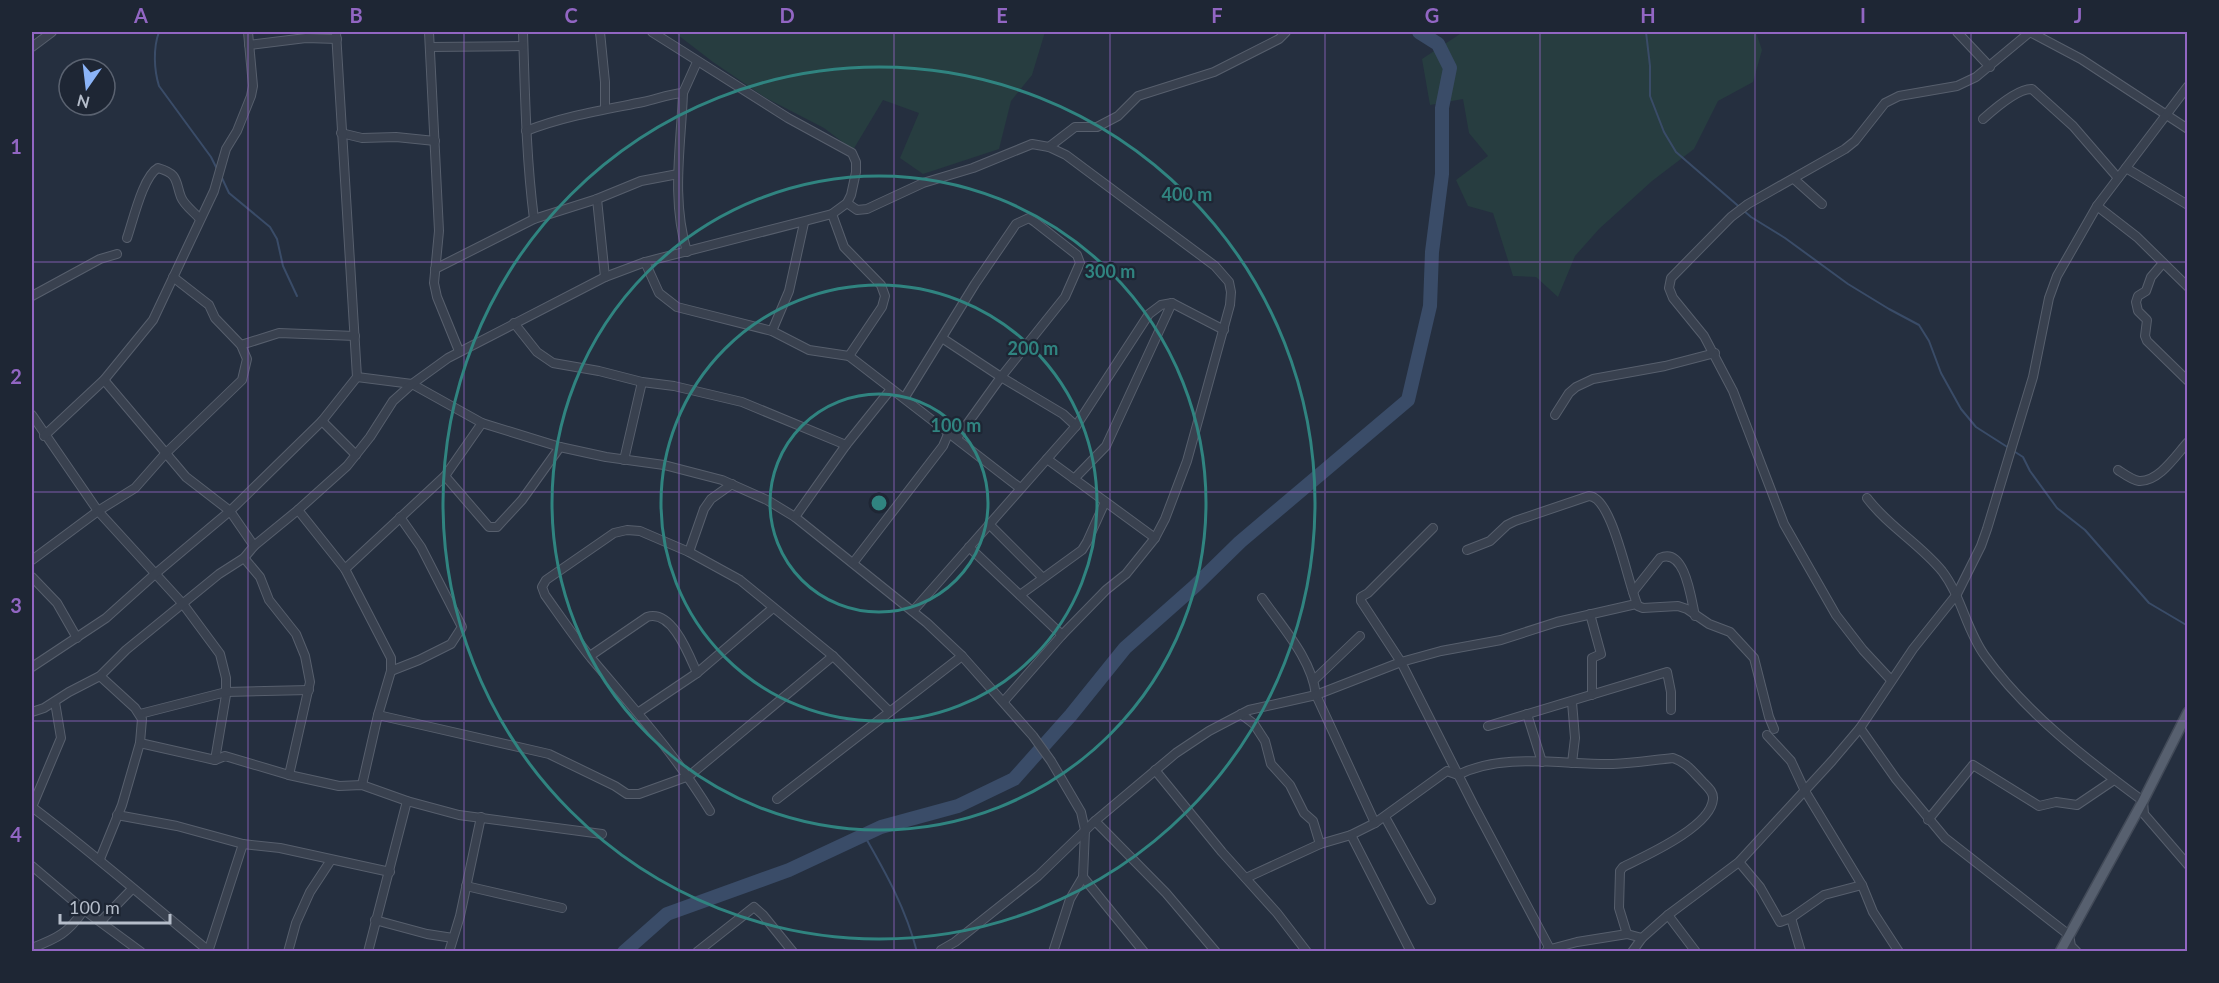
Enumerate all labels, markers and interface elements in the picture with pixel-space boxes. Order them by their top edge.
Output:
text: A [133,3,148,27]
text: B [349,3,363,27]
text: C [564,3,578,27]
text: D [779,3,795,27]
text: E [996,3,1008,27]
text: F [1211,3,1223,27]
text: G [1425,3,1439,27]
text: H [1640,3,1656,27]
text: I [1860,3,1866,27]
text: J [2074,3,2082,27]
north arrow [57,57,117,117]
text: N [75,91,92,113]
text: 1 [10,134,22,158]
text: 400 m [1162,183,1212,205]
text: 300 m [1085,260,1135,282]
text: 200 m [1008,337,1058,359]
text: 2 [10,364,22,388]
text: 100 m [931,414,981,436]
centre of rings [869,493,889,513]
text: 3 [10,593,22,617]
text: 4 [10,822,22,846]
scale bar [60,887,170,925]
text: 100 m [69,896,120,918]

